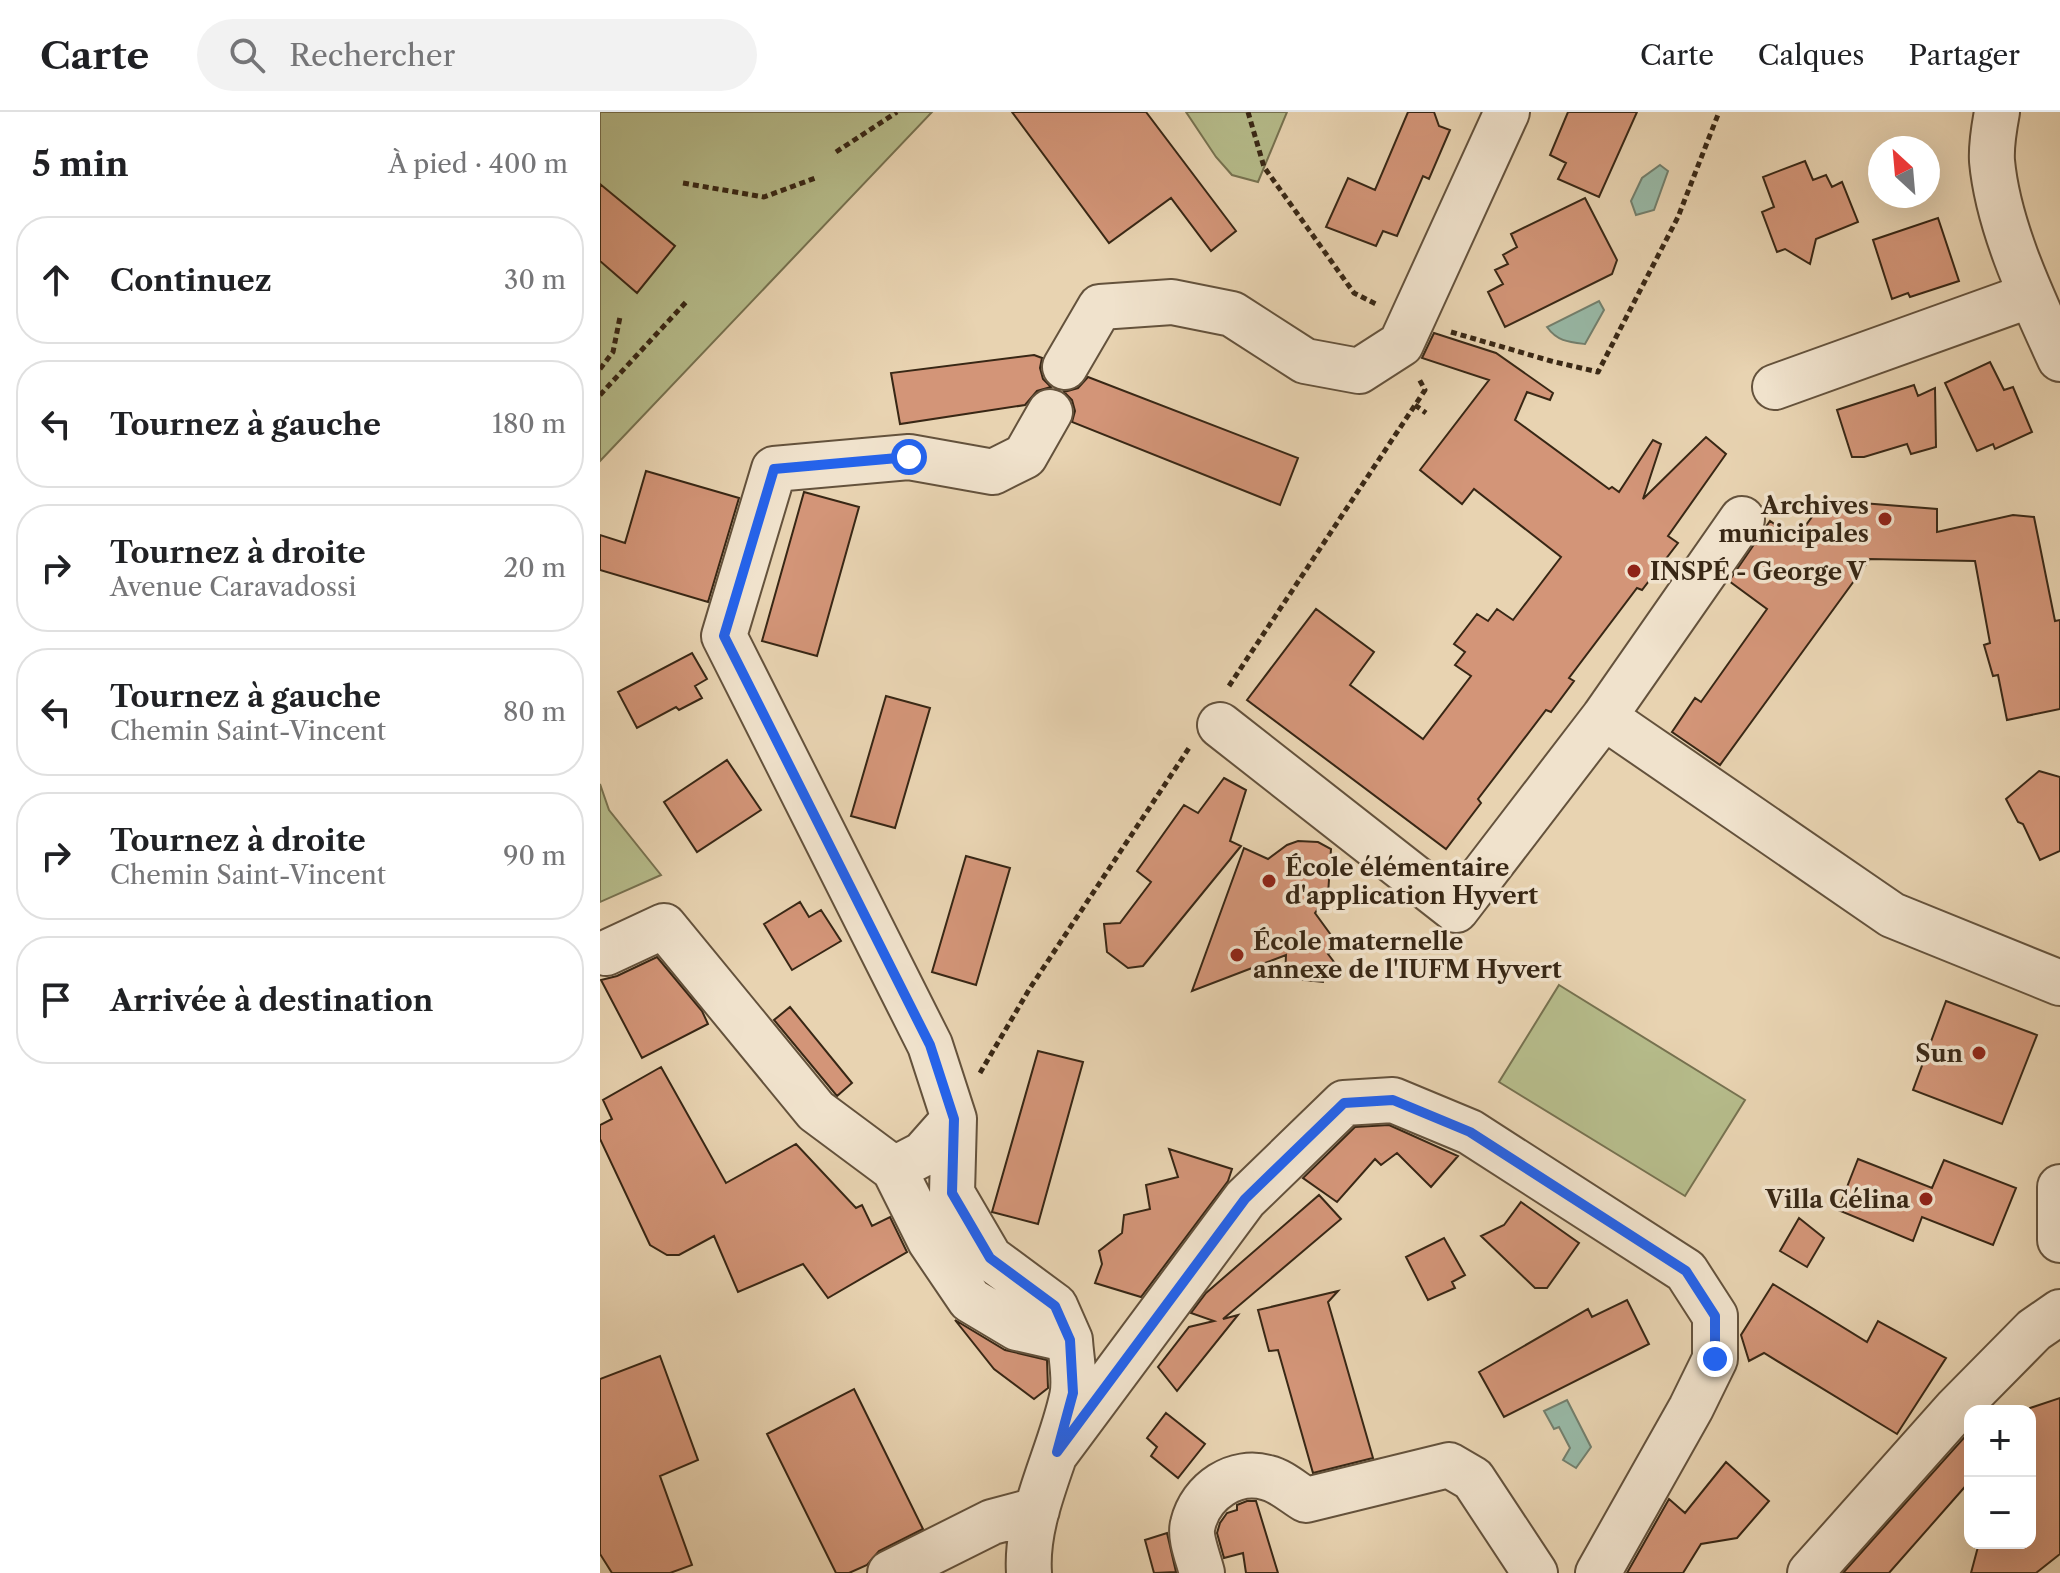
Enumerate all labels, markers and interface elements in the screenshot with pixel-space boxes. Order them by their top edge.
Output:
search box [197,19,757,91]
text: Carte [40,32,149,79]
icon: search [225,33,269,77]
text: Rechercher [289,37,455,74]
text: Carte [1640,38,1714,72]
text: Calques [1758,38,1865,72]
text: Partager [1909,38,2020,72]
north arrow [1868,136,1940,208]
text: 5 min [32,143,129,185]
text: À pied · 400 m [388,148,568,180]
icon: ahead [34,258,78,302]
text: Continuez [110,262,272,299]
text: 30 m [504,264,566,296]
icon: left [34,402,78,446]
text: Tournez à gauche [110,406,381,443]
text: 180 m [492,408,566,440]
route start [891,439,927,475]
place label: Archives municipales [1719,491,1869,548]
marker: Archives municipales [1876,510,1894,528]
text: Tournez à droite [110,534,366,571]
icon: right [34,546,78,590]
text: 20 m [503,552,566,584]
place label: INSPÉ - George V [1650,557,1867,586]
marker: INSPÉ - George V [1625,562,1643,580]
text: Avenue Caravadossi [110,571,356,603]
text: Tournez à gauche [110,678,381,715]
icon: left [34,690,78,734]
text: 80 m [503,696,566,728]
text: Chemin Saint-Vincent [110,715,386,747]
text: Tournez à droite [110,822,366,859]
icon: right [34,834,78,878]
text: 90 m [503,840,566,872]
place label: École élémentaire d'application Hyvert [1285,853,1538,910]
text: Chemin Saint-Vincent [110,859,386,891]
marker: École élémentaire d'application Hyvert [1260,872,1278,890]
place label: École maternelle annexe de l'IUFM Hyvert [1253,927,1562,984]
marker: École maternelle annexe de l'IUFM Hyvert [1228,946,1246,964]
icon: arrive [34,978,78,1022]
text: Arrivée à destination [110,982,433,1019]
place label: Sun [1915,1039,1964,1068]
marker: Sun [1970,1044,1988,1062]
place label: Villa Célina [1765,1185,1911,1214]
marker: Villa Célina [1917,1190,1935,1208]
route end [1697,1341,1733,1377]
map controls [1964,1405,2036,1549]
button: + [1964,1405,2036,1477]
button: − [1964,1477,2036,1549]

